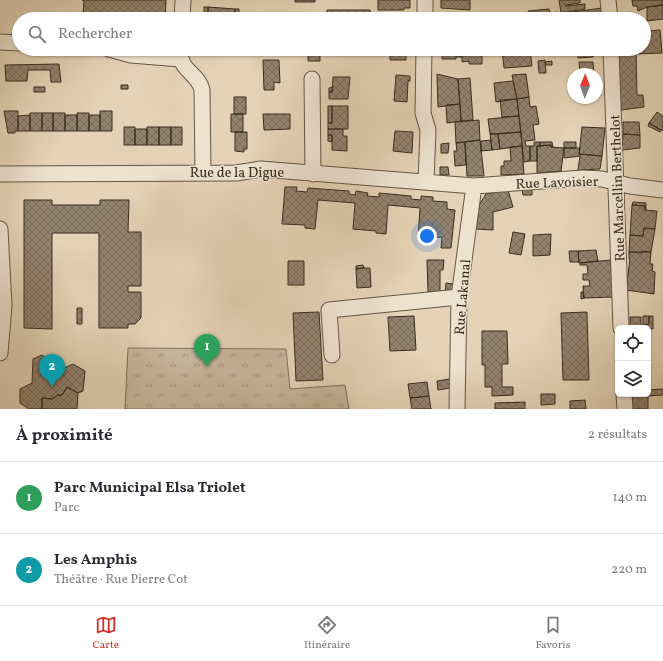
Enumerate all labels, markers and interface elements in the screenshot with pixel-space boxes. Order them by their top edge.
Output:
search box [12,12,651,56]
icon: search [26,23,48,45]
text: Rechercher [58,24,132,45]
north arrow [567,68,603,104]
street label: Rue Marcellin Berthelot [606,114,631,262]
street label: Rue de la Digue [190,164,285,183]
street label: Rue Lavoisier [515,173,599,194]
your location [417,226,437,246]
street label: Rue Lakanal [451,259,476,336]
map controls [615,325,651,397]
button: locate [615,325,651,361]
pin: 1 [194,334,220,367]
pin: 2 [39,354,65,387]
button: layers [615,361,651,397]
text: À proximité [16,424,113,447]
text: 2 résultats [588,426,647,444]
text: Parc Municipal Elsa Triolet [54,478,246,499]
text: 1 [26,489,32,507]
text: 140 m [613,489,647,507]
text: Parc [54,499,79,517]
text: Les Amphis [54,550,137,571]
text: 2 [26,561,32,579]
text: 220 m [611,561,647,579]
text: Théâtre · Rue Pierre Cot [54,571,188,589]
tab: Carte [93,614,119,653]
tab: Itinéraire [304,614,350,653]
tab: Favoris [535,614,570,653]

